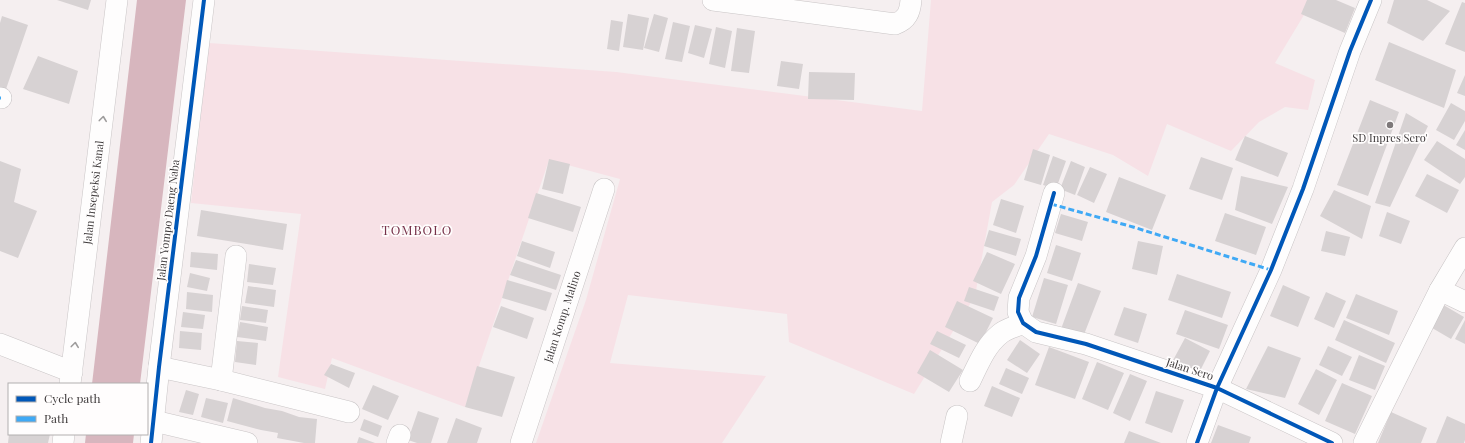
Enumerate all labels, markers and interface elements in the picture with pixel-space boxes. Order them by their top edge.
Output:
one-way arrow [98,116,107,122]
marker: SD Inpres Sero' [1385,120,1395,130]
place label: SD Inpres Sero' [1352,130,1428,145]
street label: Jalan Insepeksi Kanal [79,140,107,246]
street label: Jalan Yompo Daeng Naba [153,158,182,282]
district label: TOMBOLO [382,221,452,238]
street label: Jalan Komp. Malino [540,269,584,365]
one-way arrow [70,342,79,348]
street label: Jalan Sero [1164,354,1216,383]
legend [8,383,148,435]
text: Cycle path [44,390,101,406]
text: Path [44,410,68,426]

